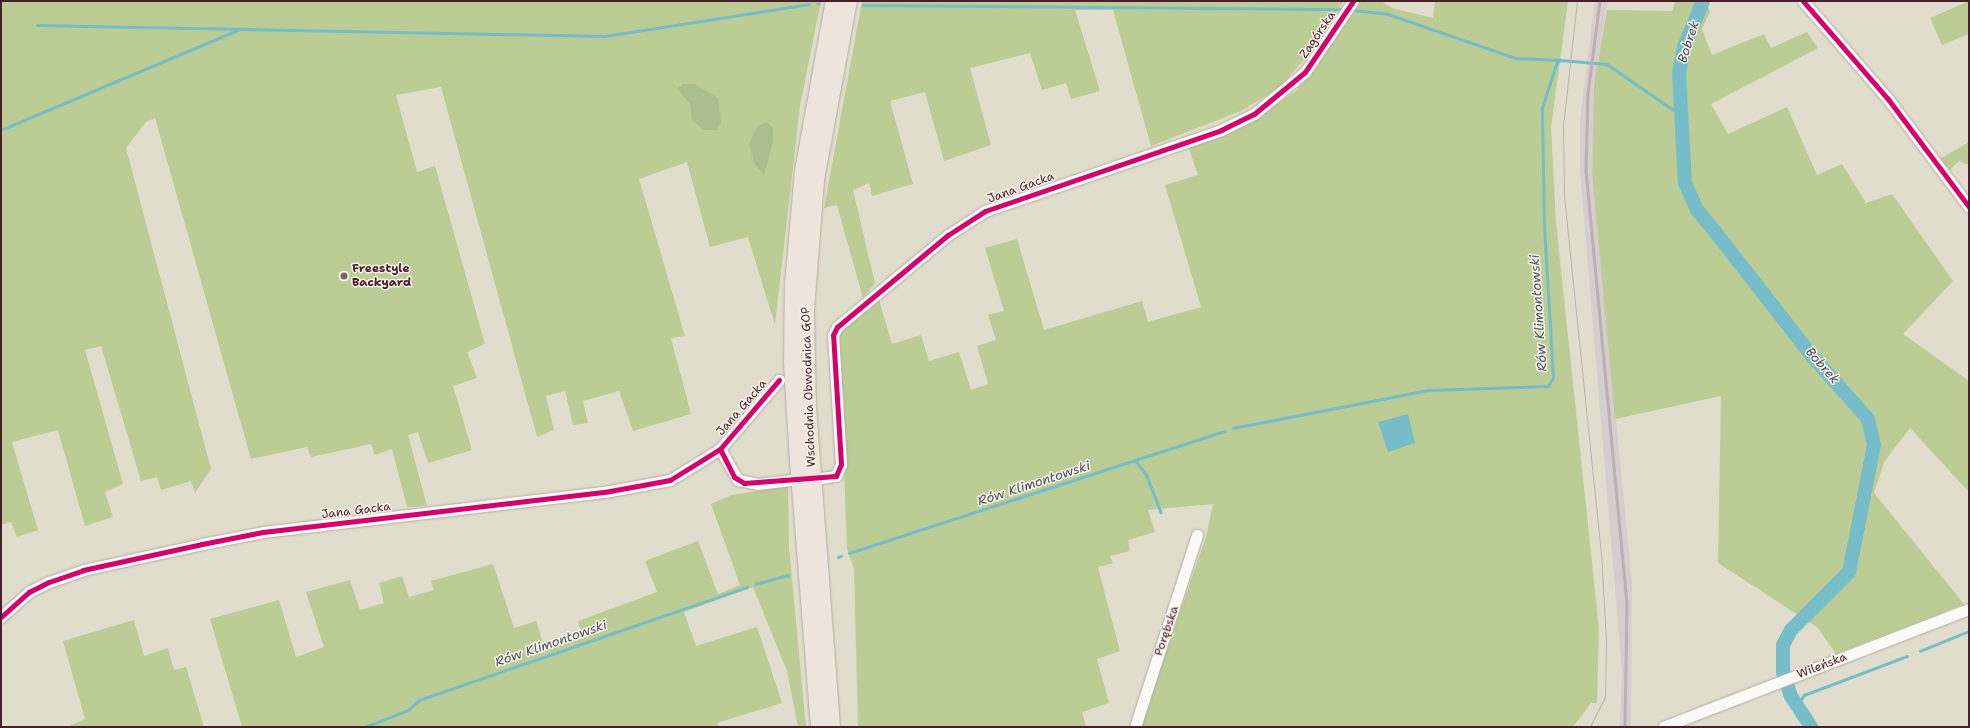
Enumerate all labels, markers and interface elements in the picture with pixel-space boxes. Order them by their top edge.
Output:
street label: Zagórska [1297,9,1339,61]
water label: Bobrek [1675,19,1703,65]
street label: Jana Gacka [986,169,1056,207]
water label: Rów Klimontowski [1527,254,1551,372]
place label: Freestyle Backyard [352,262,411,290]
marker: Freestyle Backyard [339,271,349,281]
street label: Wschodnia Obwodnica GOP [799,307,819,467]
water label: Bobrek [1802,344,1842,388]
street label: Jana Gacka [714,377,770,439]
water label: Rów Klimontowski [976,458,1092,510]
street label: Jana Gacka [321,500,391,522]
street label: Porębska [1152,604,1182,658]
water label: Rów Klimontowski [493,618,609,670]
street label: Wileńska [1795,650,1849,682]

